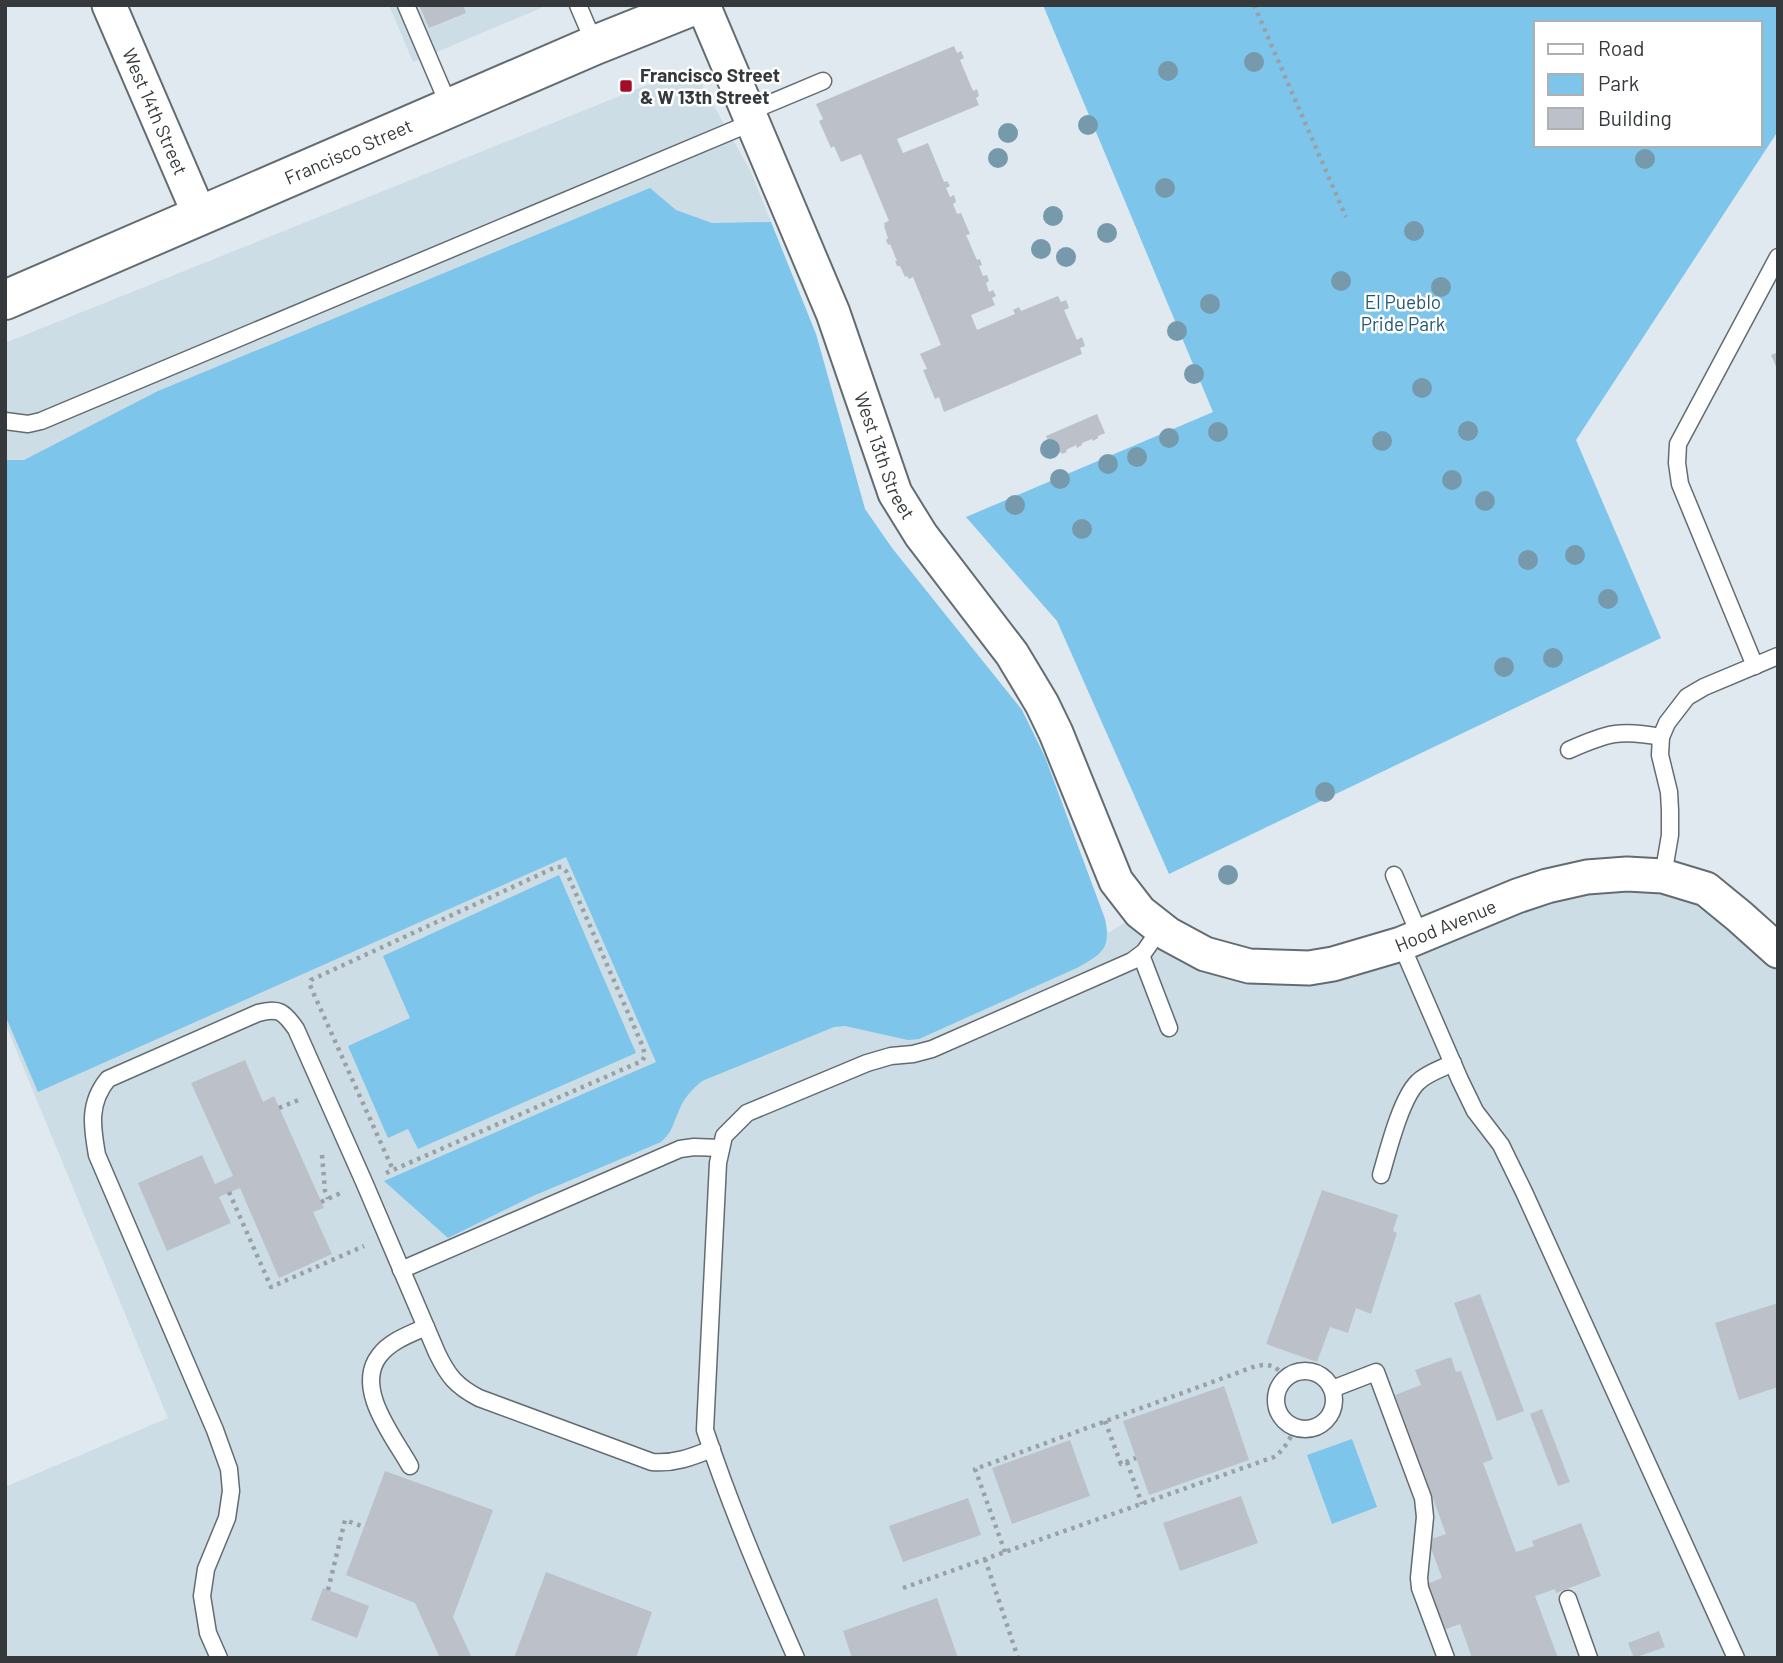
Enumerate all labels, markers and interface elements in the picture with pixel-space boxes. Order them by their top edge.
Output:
legend [1534,21,1762,147]
text: Road [1598,35,1644,60]
street label: West 14th Street [118,44,193,178]
place label: Francisco Street & W 13th Street [640,63,780,108]
text: Park [1598,70,1639,95]
marker: Francisco Street & W 13th Street [618,78,634,94]
text: Building [1598,105,1672,130]
street label: Francisco Street [281,113,416,189]
park label: El Pueblo Pride Park [1361,290,1445,335]
street label: West 13th Street [850,389,920,523]
street label: Hood Avenue [1391,894,1500,956]

